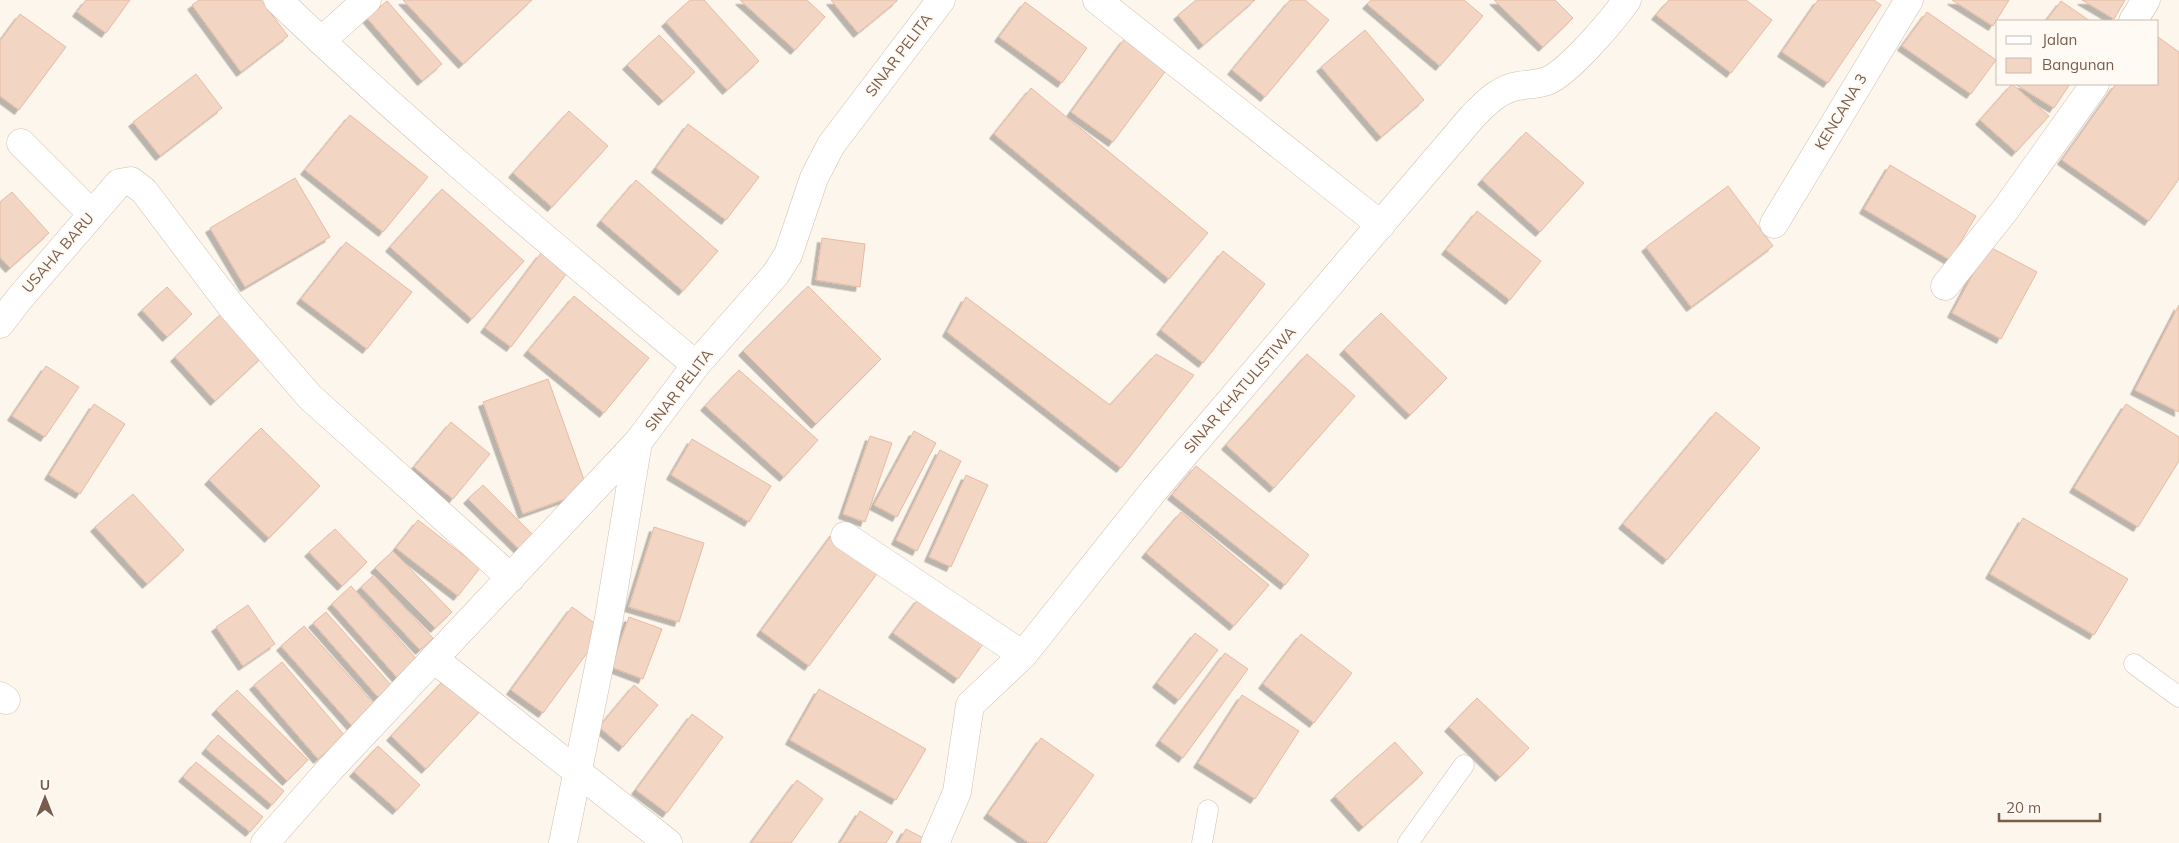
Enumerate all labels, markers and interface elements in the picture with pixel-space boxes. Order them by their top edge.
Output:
street label: SINAR PELITA [861,9,936,100]
legend [1996,20,2159,85]
text: Jalan [2042,30,2077,49]
text: Bangunan [2042,55,2114,74]
street label: KENCANA 3 [1810,70,1871,153]
street label: USAHA BARU [18,209,98,297]
street label: SINAR KHATULISTIWA [1179,322,1300,457]
street label: SINAR PELITA [641,345,717,435]
north arrow [20,773,70,823]
text: U [40,776,50,794]
scale bar [1999,790,2100,822]
text: 20 m [2006,798,2041,817]

